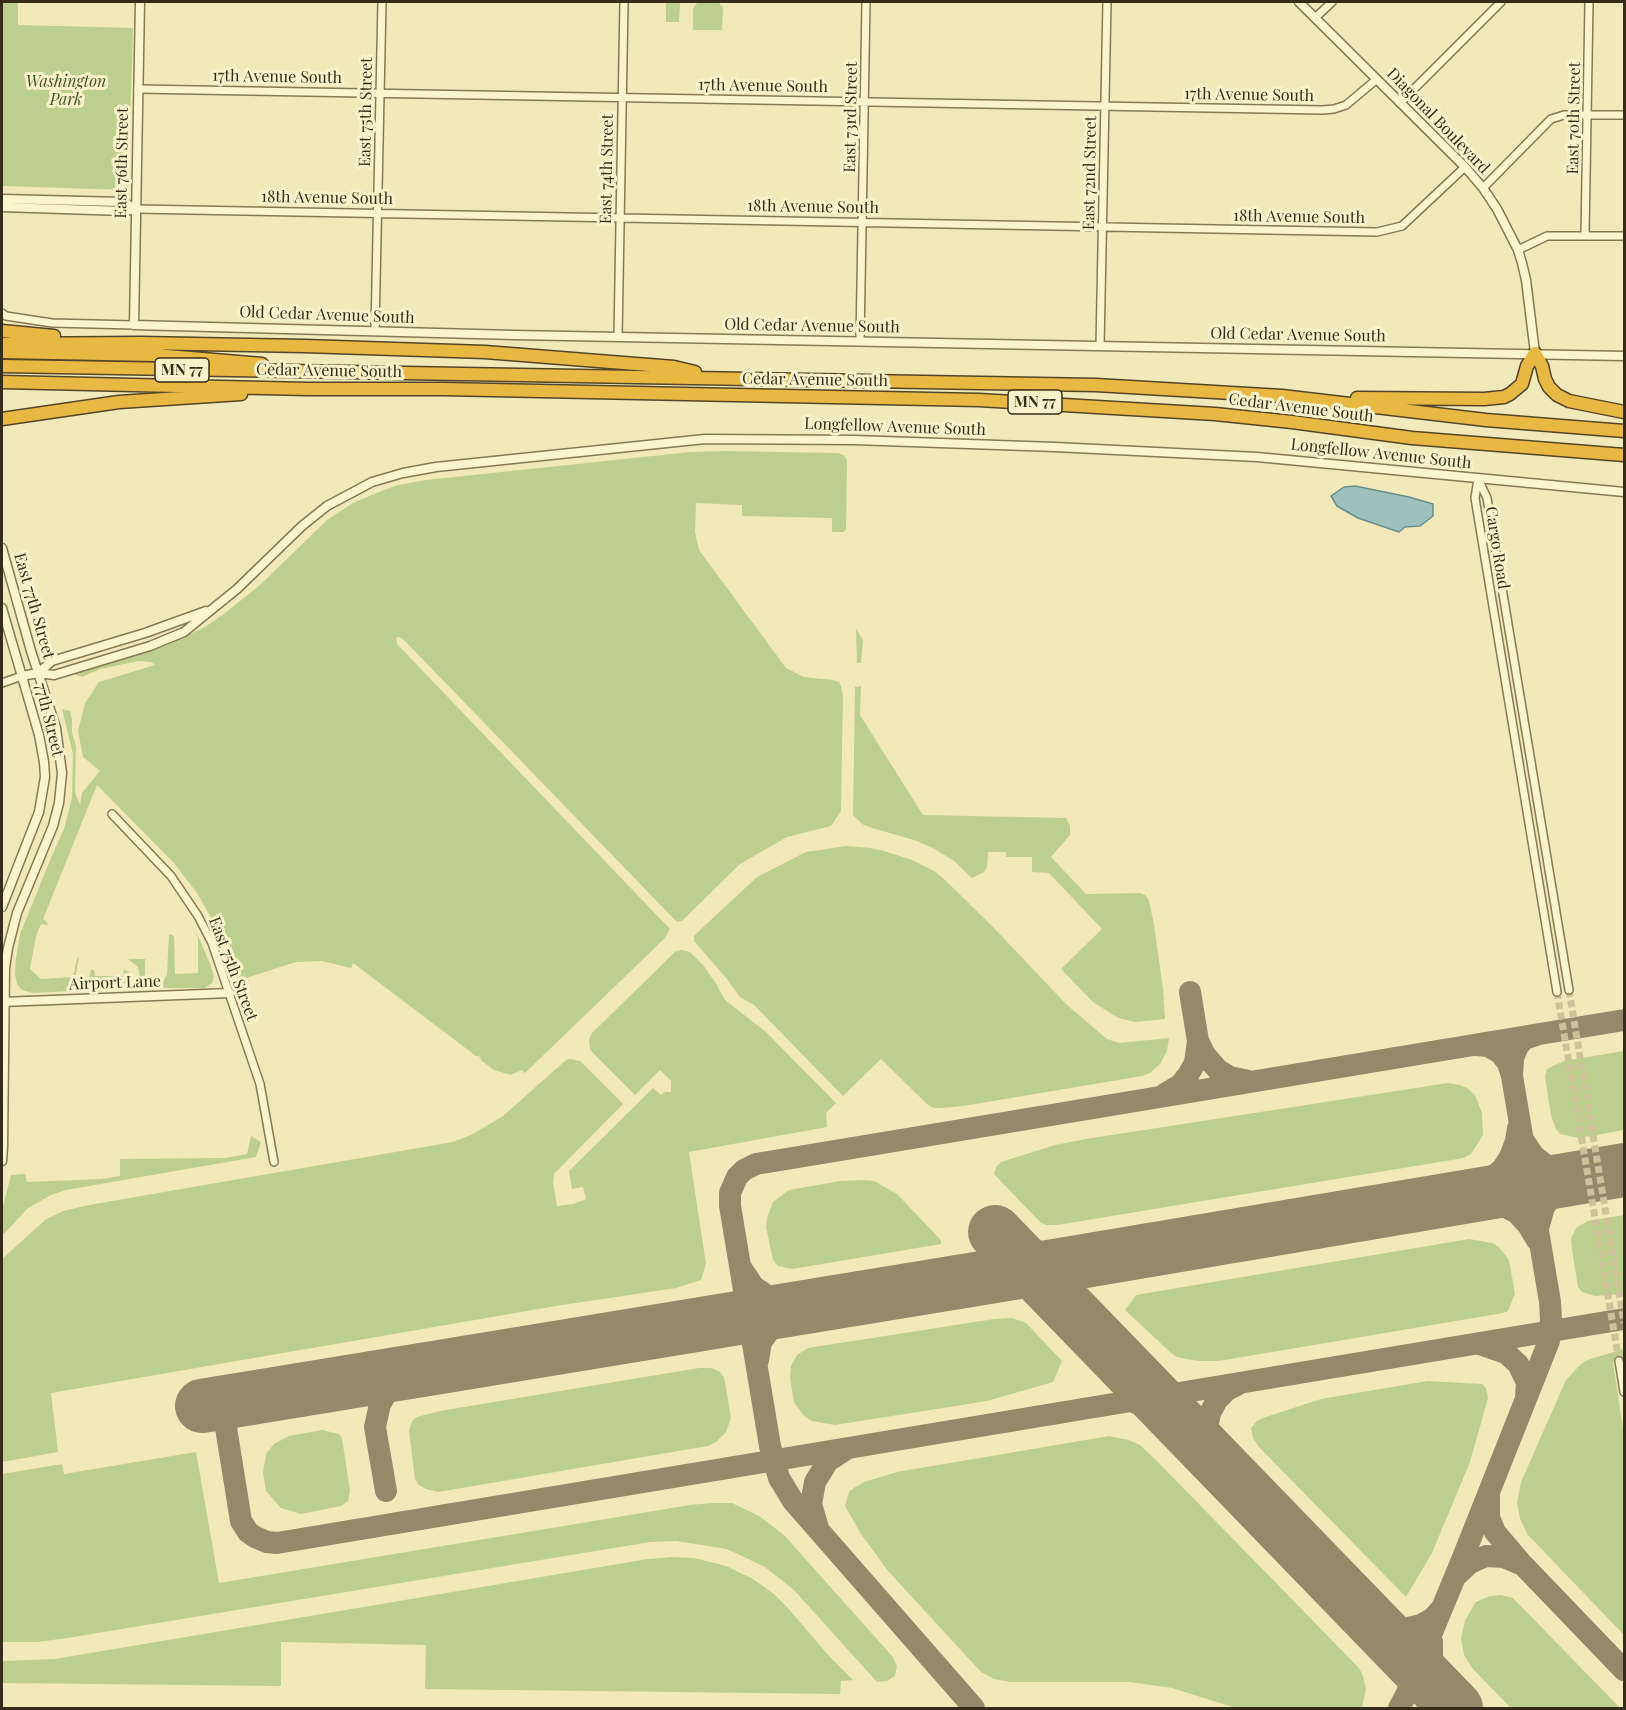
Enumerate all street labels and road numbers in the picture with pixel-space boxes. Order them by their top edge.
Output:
street label: East 75th Street [355,57,377,167]
street label: East 73rd Street [840,61,862,173]
street label: East 70th Street [1563,62,1585,174]
street label: Diagonal Boulevard [1383,64,1493,178]
street label: 17th Avenue South [212,66,342,88]
street label: 17th Avenue South [698,75,828,97]
street label: 17th Avenue South [1184,84,1314,106]
street label: East 76th Street [111,107,133,219]
street label: East 74th Street [596,114,618,224]
street label: East 72nd Street [1079,116,1101,230]
street label: 18th Avenue South [261,187,393,209]
street label: 18th Avenue South [747,196,879,218]
street label: 18th Avenue South [1233,206,1365,228]
street label: Old Cedar Avenue South [239,302,415,328]
street label: Old Cedar Avenue South [724,315,900,337]
street label: Old Cedar Avenue South [1210,324,1386,346]
road number: MN 77 [155,358,209,382]
street label: Cedar Avenue South [256,360,402,382]
street label: Cedar Avenue South [742,369,888,391]
road number: MN 77 [1008,390,1062,414]
street label: Cedar Avenue South [1227,390,1375,426]
street label: Longfellow Avenue South [804,414,986,440]
street label: Longfellow Avenue South [1290,435,1472,473]
street label: Cargo Road [1481,505,1513,591]
street label: East 77th Street [10,551,58,661]
street label: 77th Street [31,681,67,759]
street label: East 75th Street [204,914,262,1024]
street label: Airport Lane [69,972,161,994]

